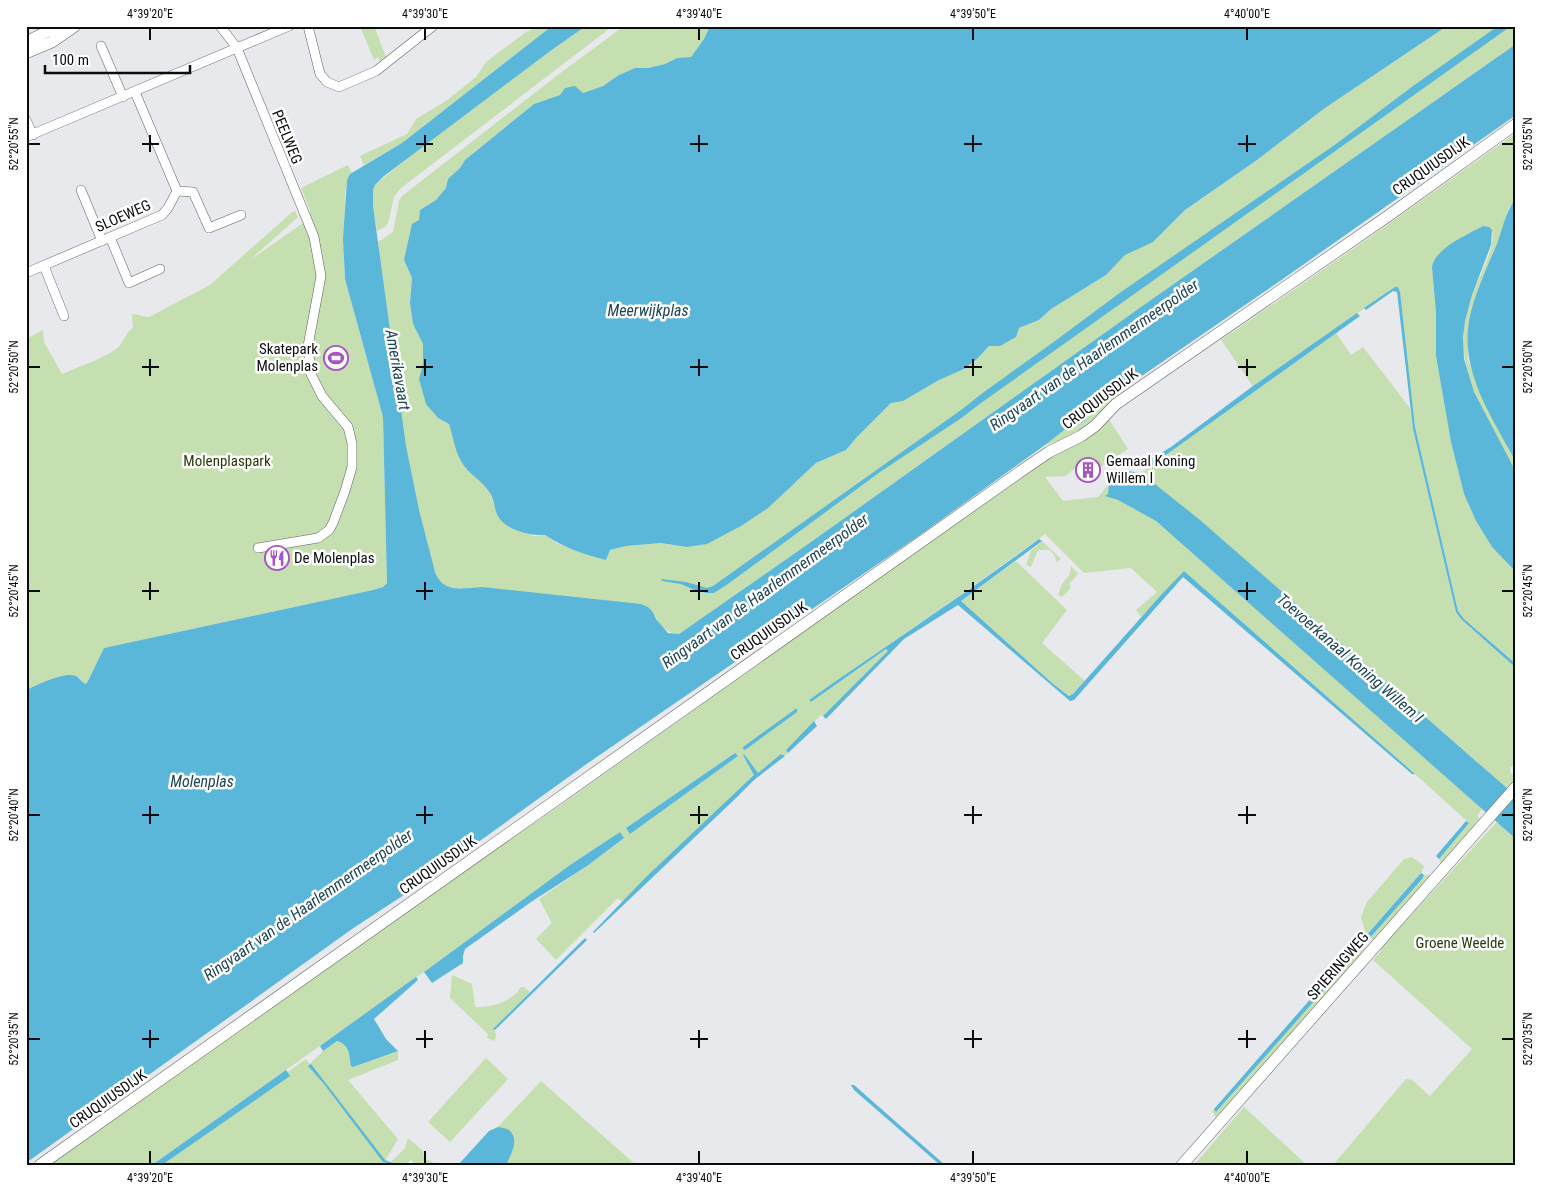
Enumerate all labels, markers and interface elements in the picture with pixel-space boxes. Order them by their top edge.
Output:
text: 4°39'20"E [127,7,173,21]
text: 4°39'30"E [402,7,448,21]
text: 4°39'40"E [676,7,722,21]
text: 4°39'50"E [950,7,996,21]
text: 4°40'00"E [1224,7,1270,21]
scale bar [45,42,190,74]
text: 100 m [52,51,89,69]
street label: PEELWEG [268,107,306,167]
text: 52°20'55"N [7,117,21,171]
text: 52°20'55"N [1521,117,1535,171]
street label: CRUQUIUSDIJK [1389,132,1474,199]
street label: SLOEWEG [93,196,153,236]
water label: Ringvaart van de Haarlemmermeerpolder [986,275,1203,435]
water label: Meerwijkplas [608,301,688,320]
water label: Amerikavaart [381,327,415,412]
text: 52°20'50"N [7,340,21,394]
place label: Skatepark Molenplas [257,340,318,375]
text: 52°20'50"N [1521,340,1535,394]
sports icon: Skatepark Molenplas [323,345,349,371]
street label: CRUQUIUSDIJK [1059,364,1142,433]
park label: Molenplaspark [183,452,271,470]
place label: Gemaal Koning Willem I [1106,452,1195,487]
building icon: Gemaal Koning Willem I [1075,457,1101,483]
water label: Ringvaart van de Haarlemmermeerpolder [658,509,873,672]
restaurant icon: De Molenplas [264,545,290,571]
place label: De Molenplas [294,549,375,567]
text: 52°20'45"N [7,564,21,618]
text: 52°20'45"N [1521,564,1535,618]
water label: Toevoerkanaal Koning Willem I [1273,589,1427,727]
street label: CRUQUIUSDIJK [727,597,812,664]
water label: Molenplas [170,772,234,791]
text: 52°20'40"N [7,788,21,842]
text: 52°20'40"N [1521,788,1535,842]
water label: Ringvaart van de Haarlemmermeerpolder [200,825,417,985]
street label: CRUQUIUSDIJK [396,831,481,898]
street label: SPIERINGWEG [1303,928,1373,1004]
park label: Groene Weelde [1416,934,1504,952]
text: 52°20'35"N [7,1012,21,1066]
text: 52°20'35"N [1521,1012,1535,1066]
street label: CRUQUIUSDIJK [66,1065,151,1132]
text: 4°39'20"E [127,1171,173,1185]
text: 4°39'30"E [402,1171,448,1185]
text: 4°39'40"E [676,1171,722,1185]
text: 4°39'50"E [950,1171,996,1185]
text: 4°40'00"E [1224,1171,1270,1185]

